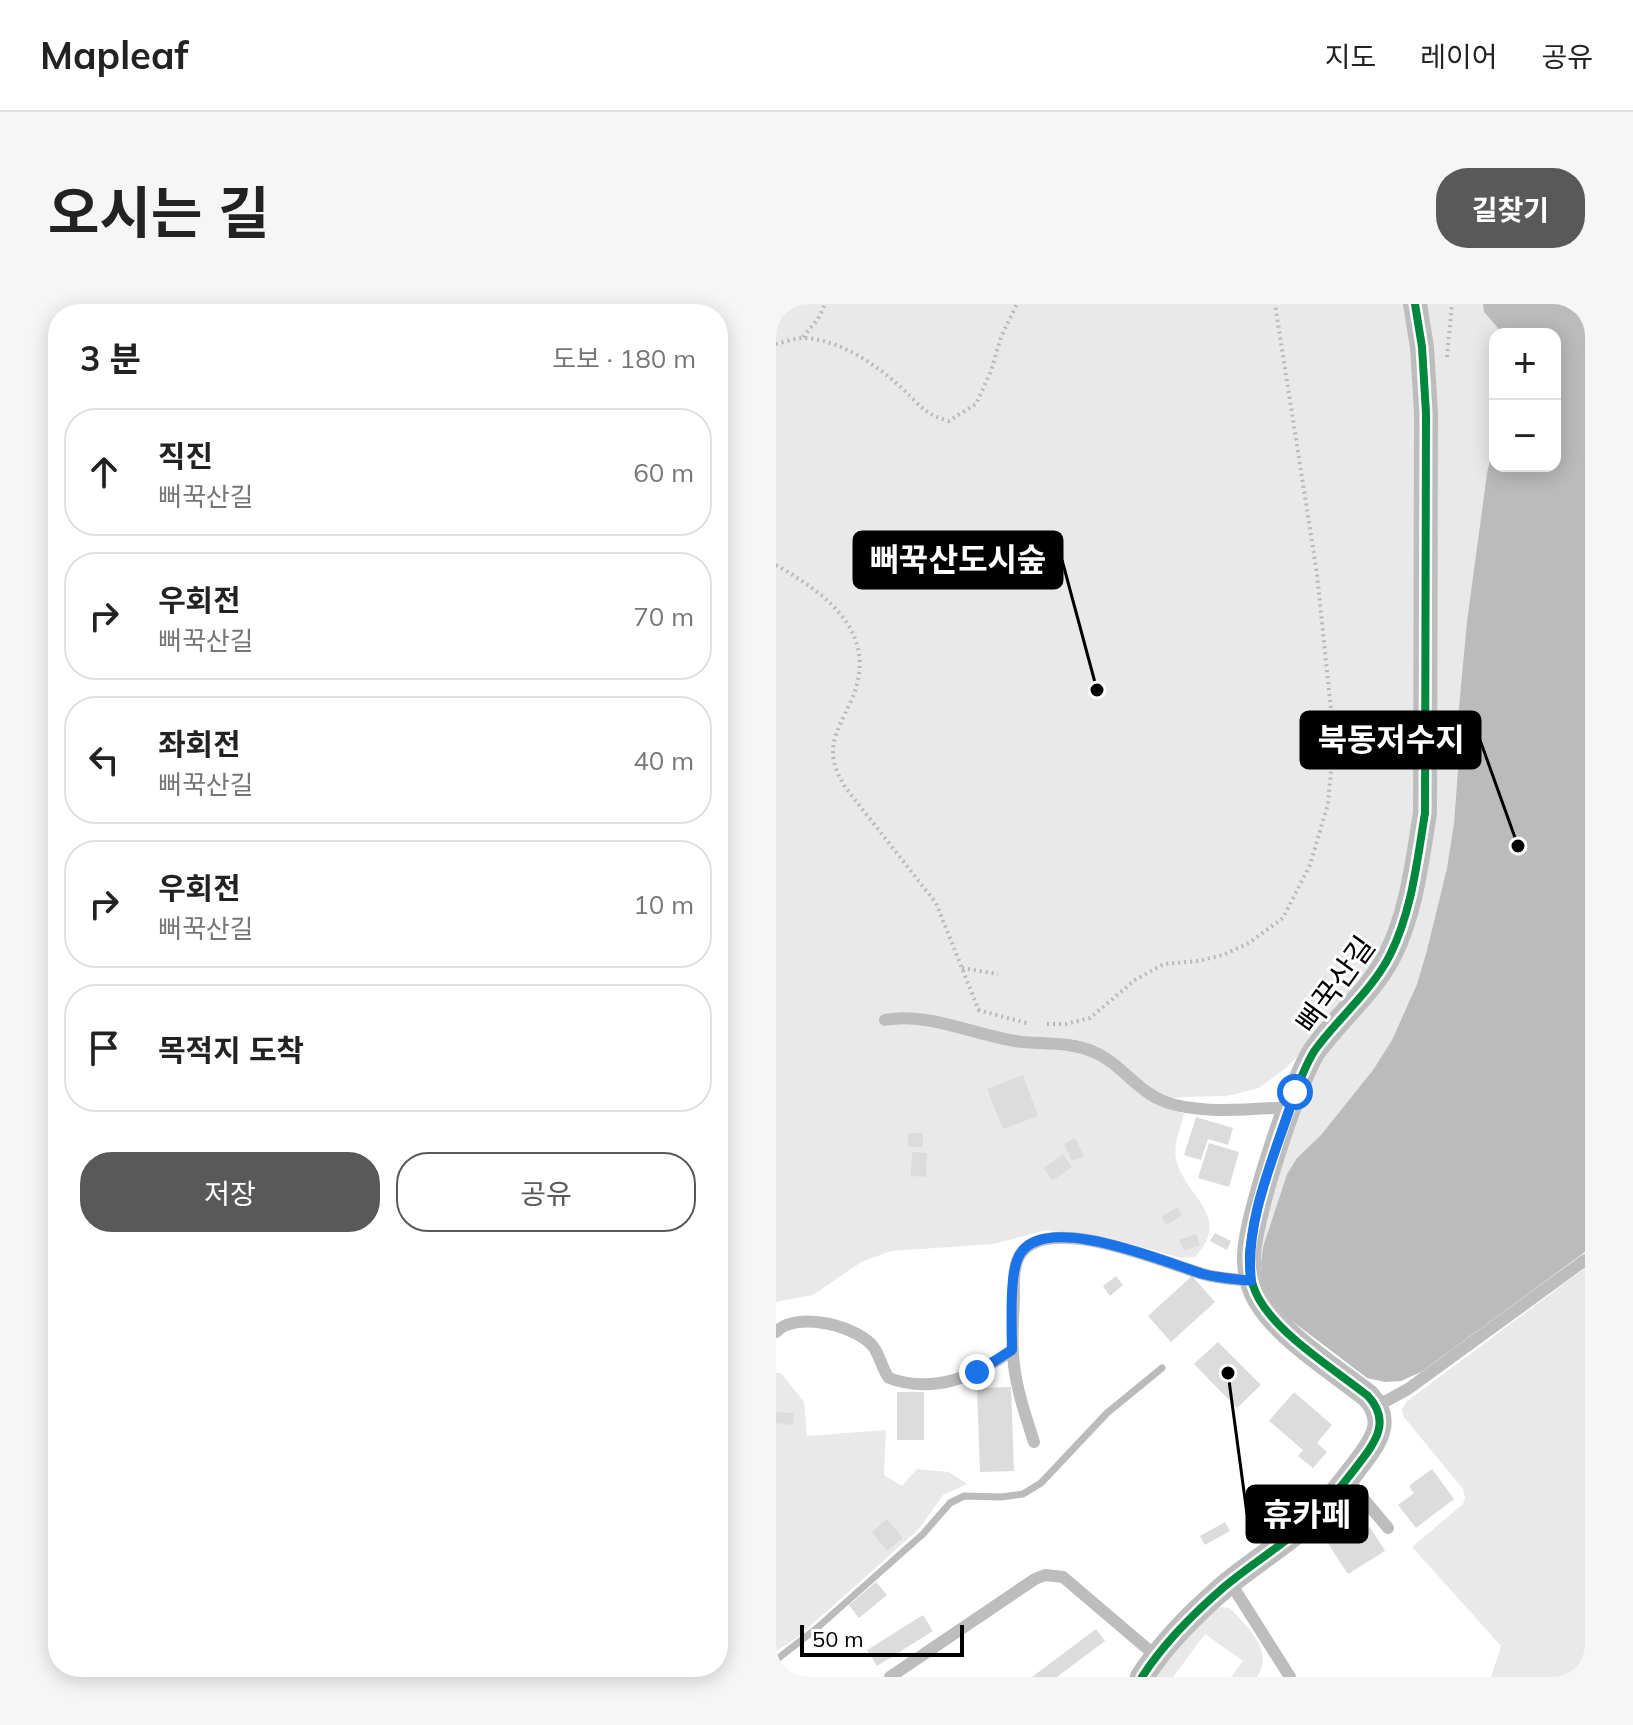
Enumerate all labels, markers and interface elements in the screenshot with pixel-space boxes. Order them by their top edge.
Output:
text: Mapleaf [40,31,188,79]
text: 지도 [1325,39,1376,74]
text: 레이어 [1420,39,1497,74]
text: 공유 [1541,39,1593,74]
button: 길찾기 [1436,168,1585,248]
text: 오시는 길 [48,177,269,247]
map controls [1489,328,1561,472]
button: + [1489,328,1561,400]
text: 3 분 [80,337,141,380]
text: 도보 · 180 m [552,342,696,375]
button: − [1489,400,1561,472]
text: 직진 [158,437,213,475]
icon: ahead [82,450,126,494]
text: 60 m [633,456,694,489]
text: 뻐꾹산길 [158,480,254,513]
callout: 뻐꾹산도시숲 [854,532,1062,588]
text: 뻐꾹산도시숲 [870,539,1046,579]
text: 우회전 [158,581,241,619]
icon: right [82,594,126,638]
text: 70 m [633,600,694,633]
text: 뻐꾹산길 [158,624,254,657]
callout: 북동저수지 [1301,712,1480,768]
text: 북동저수지 [1317,719,1465,759]
text: 좌회전 [158,725,241,763]
icon: left [82,738,126,782]
text: 40 m [633,744,694,777]
text: 뻐꾹산길 [158,768,254,801]
text: 우회전 [158,869,241,907]
icon: right [82,882,126,926]
text: 10 m [633,888,694,921]
text: 뻐꾹산길 [158,912,254,945]
street label: 뻐꾹산길 [1287,928,1383,1040]
icon: arrive [82,1026,126,1070]
text: 목적지 도착 [158,1031,304,1069]
route start [1277,1074,1313,1110]
button: 저장 [80,1152,380,1232]
button: 공유 [396,1152,696,1232]
route end [959,1354,995,1390]
callout: 휴카페 [1247,1486,1367,1542]
text: 휴카페 [1263,1494,1351,1534]
scale bar [800,1621,964,1657]
text: 50 m [812,1625,863,1653]

